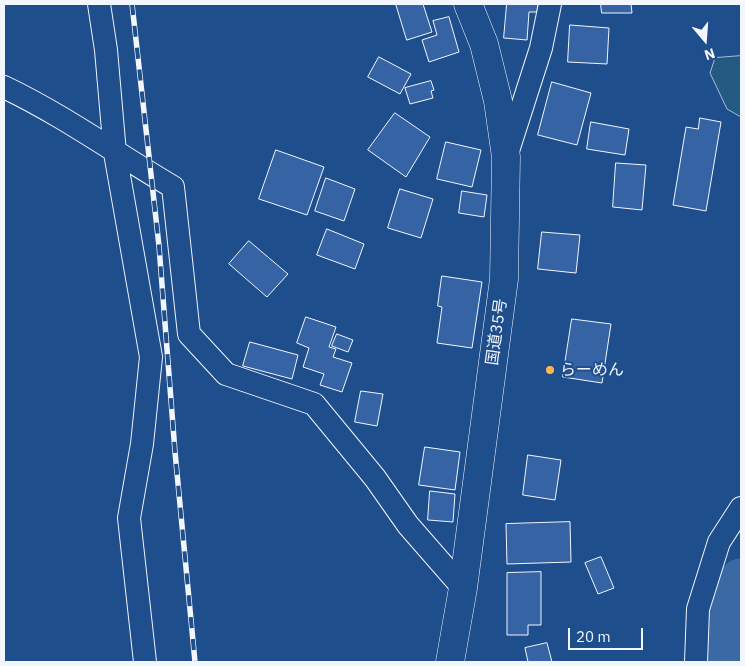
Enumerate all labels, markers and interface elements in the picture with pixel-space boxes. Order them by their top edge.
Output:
north arrow [680,15,730,65]
text: N [702,44,717,64]
street label: 国道35号 [483,297,511,367]
place label: らーめん [560,360,624,380]
marker: らーめん [544,364,556,376]
scale bar [570,618,645,650]
text: 20 m [576,627,611,646]

